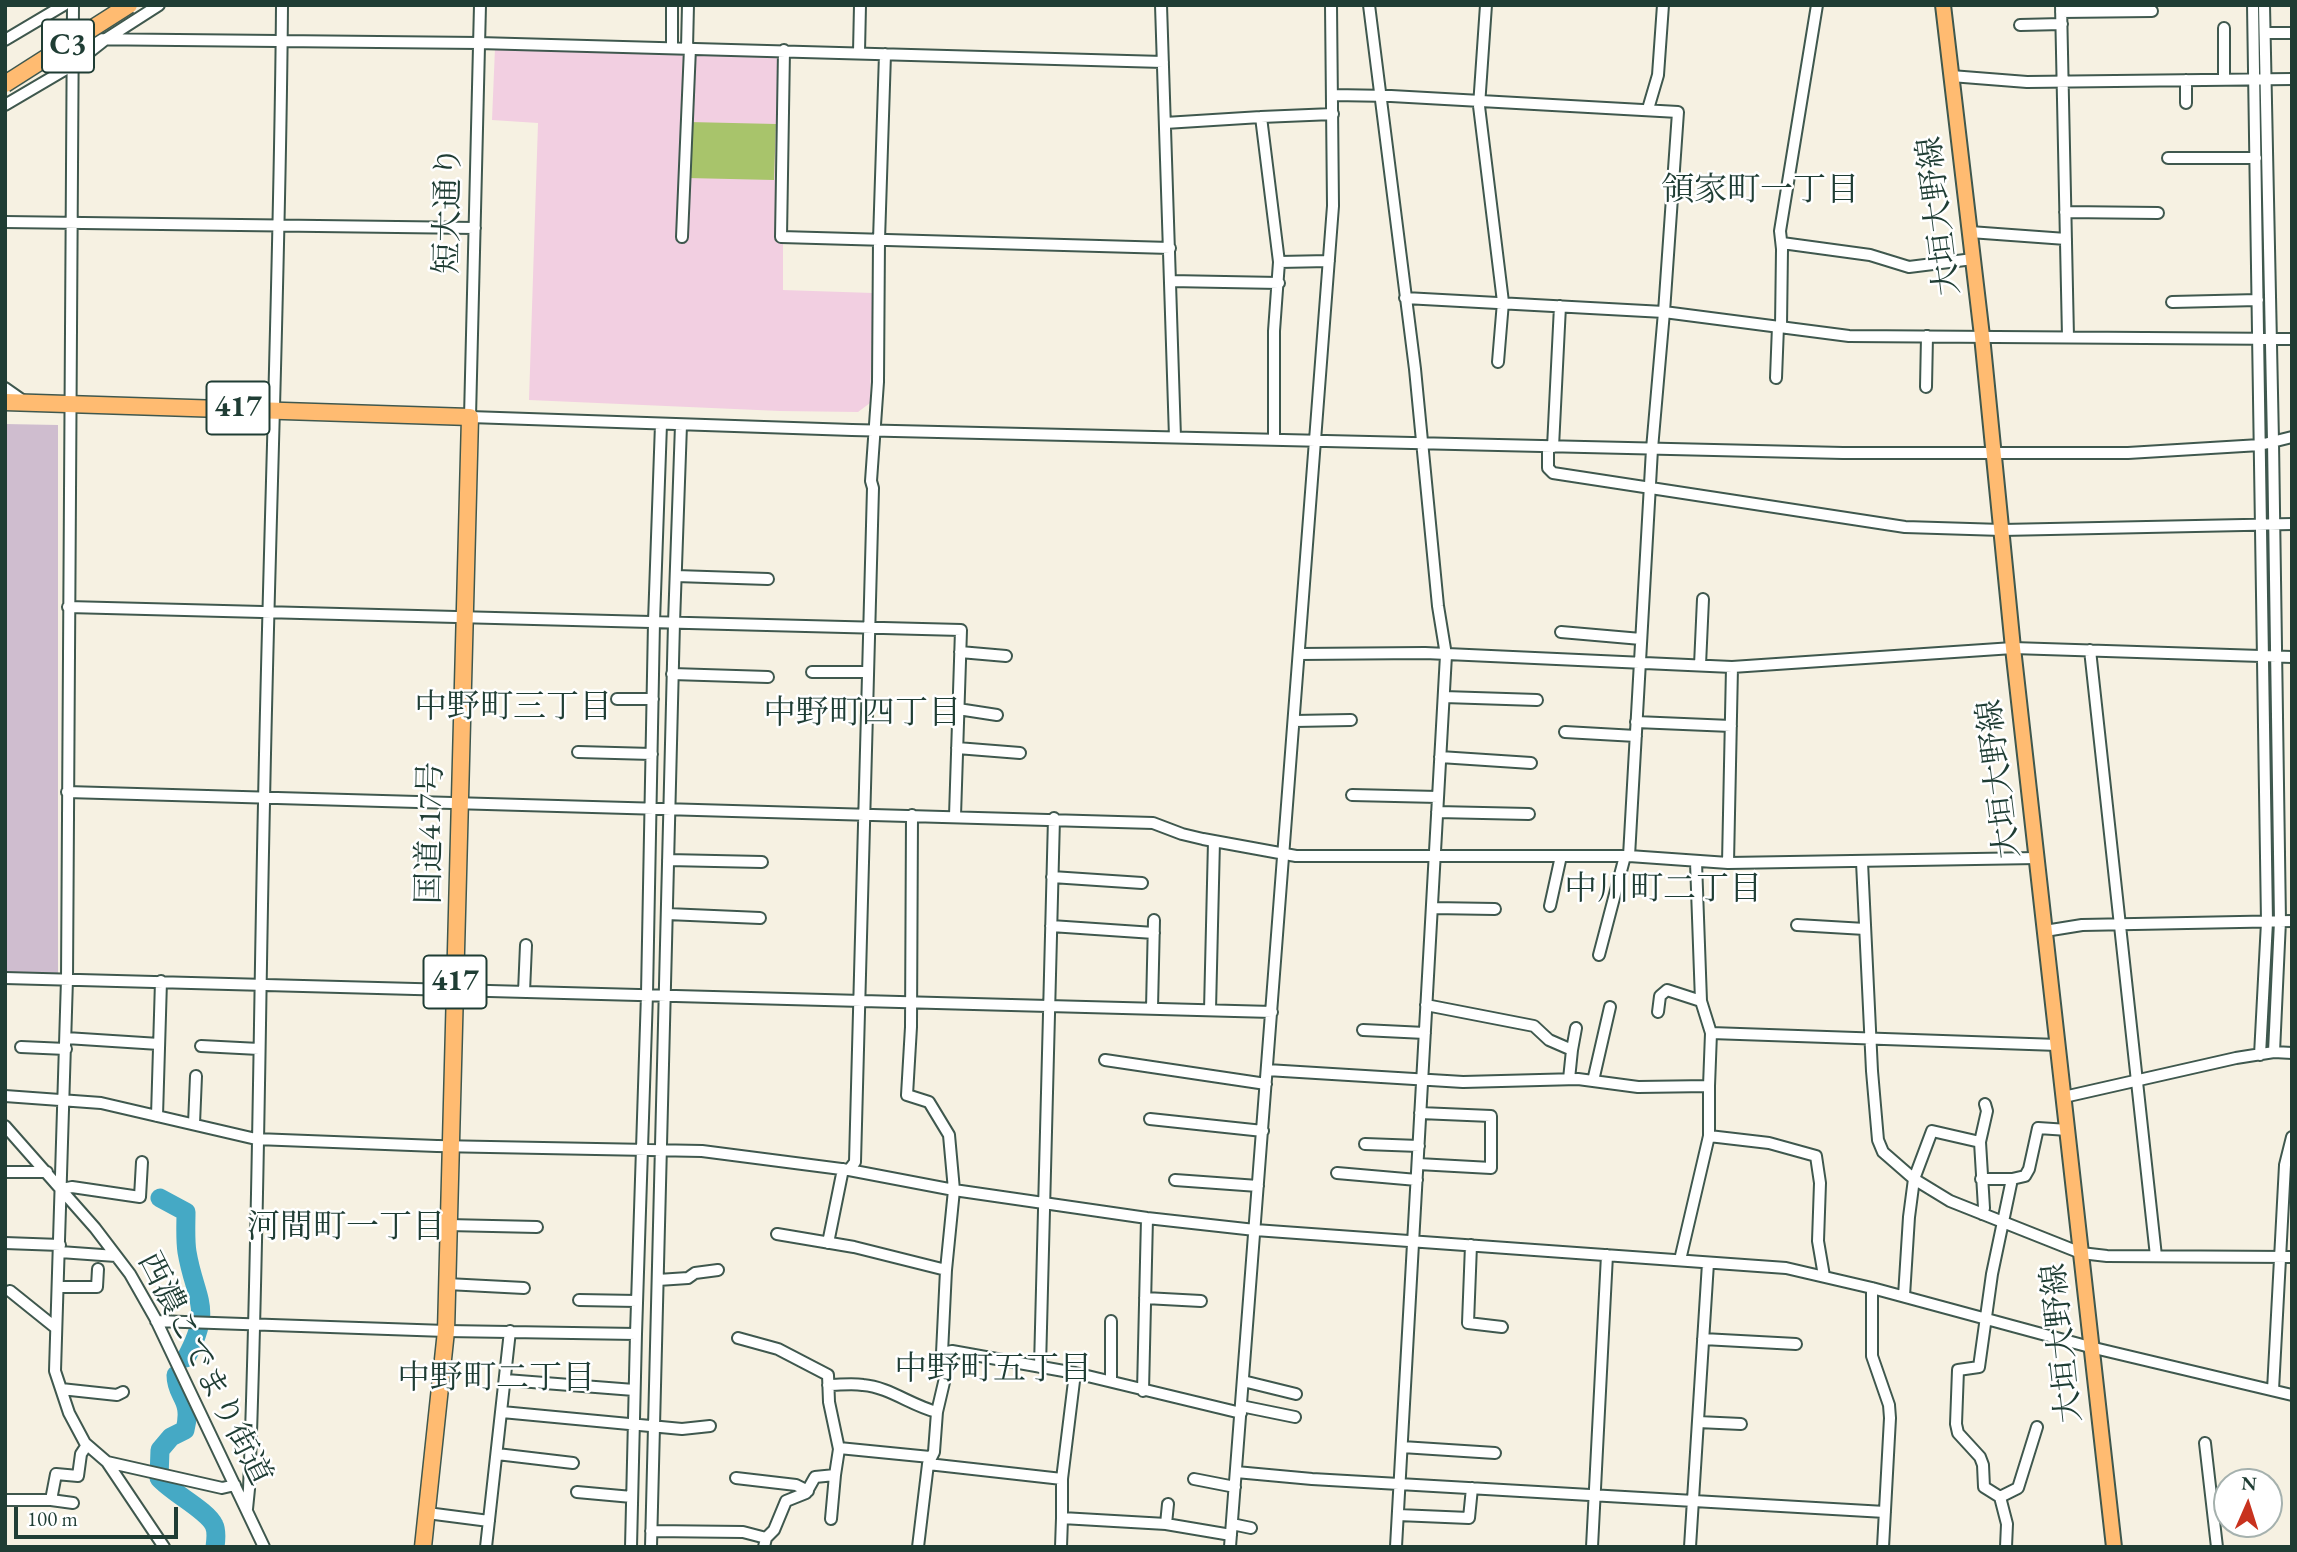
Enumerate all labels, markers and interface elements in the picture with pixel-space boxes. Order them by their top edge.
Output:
road number: C3 [42,20,94,72]
street label: 大垣大野線 [1911,134,1969,298]
street label: 短大通り [429,146,469,274]
district label: 領家町一丁目 [1661,171,1859,211]
road number: 417 [206,382,270,434]
district label: 中野町三丁目 [414,688,612,728]
district label: 中野町四丁目 [763,694,961,734]
street label: 大垣大野線 [1971,697,2029,861]
street label: 国道417号 [411,762,451,904]
district label: 中川町二丁目 [1564,870,1762,910]
road number: 417 [424,956,486,1008]
district label: 河間町一丁目 [247,1208,445,1248]
street label: 西濃こでまり街道 [129,1246,279,1492]
street label: 大垣大野線 [2036,1261,2090,1425]
district label: 中野町五丁目 [894,1350,1092,1390]
district label: 中野町二丁目 [397,1359,595,1399]
north arrow [2213,1468,2283,1538]
text: N [2241,1471,2257,1496]
scale bar [18,1492,182,1536]
text: 100 m [27,1505,78,1532]

